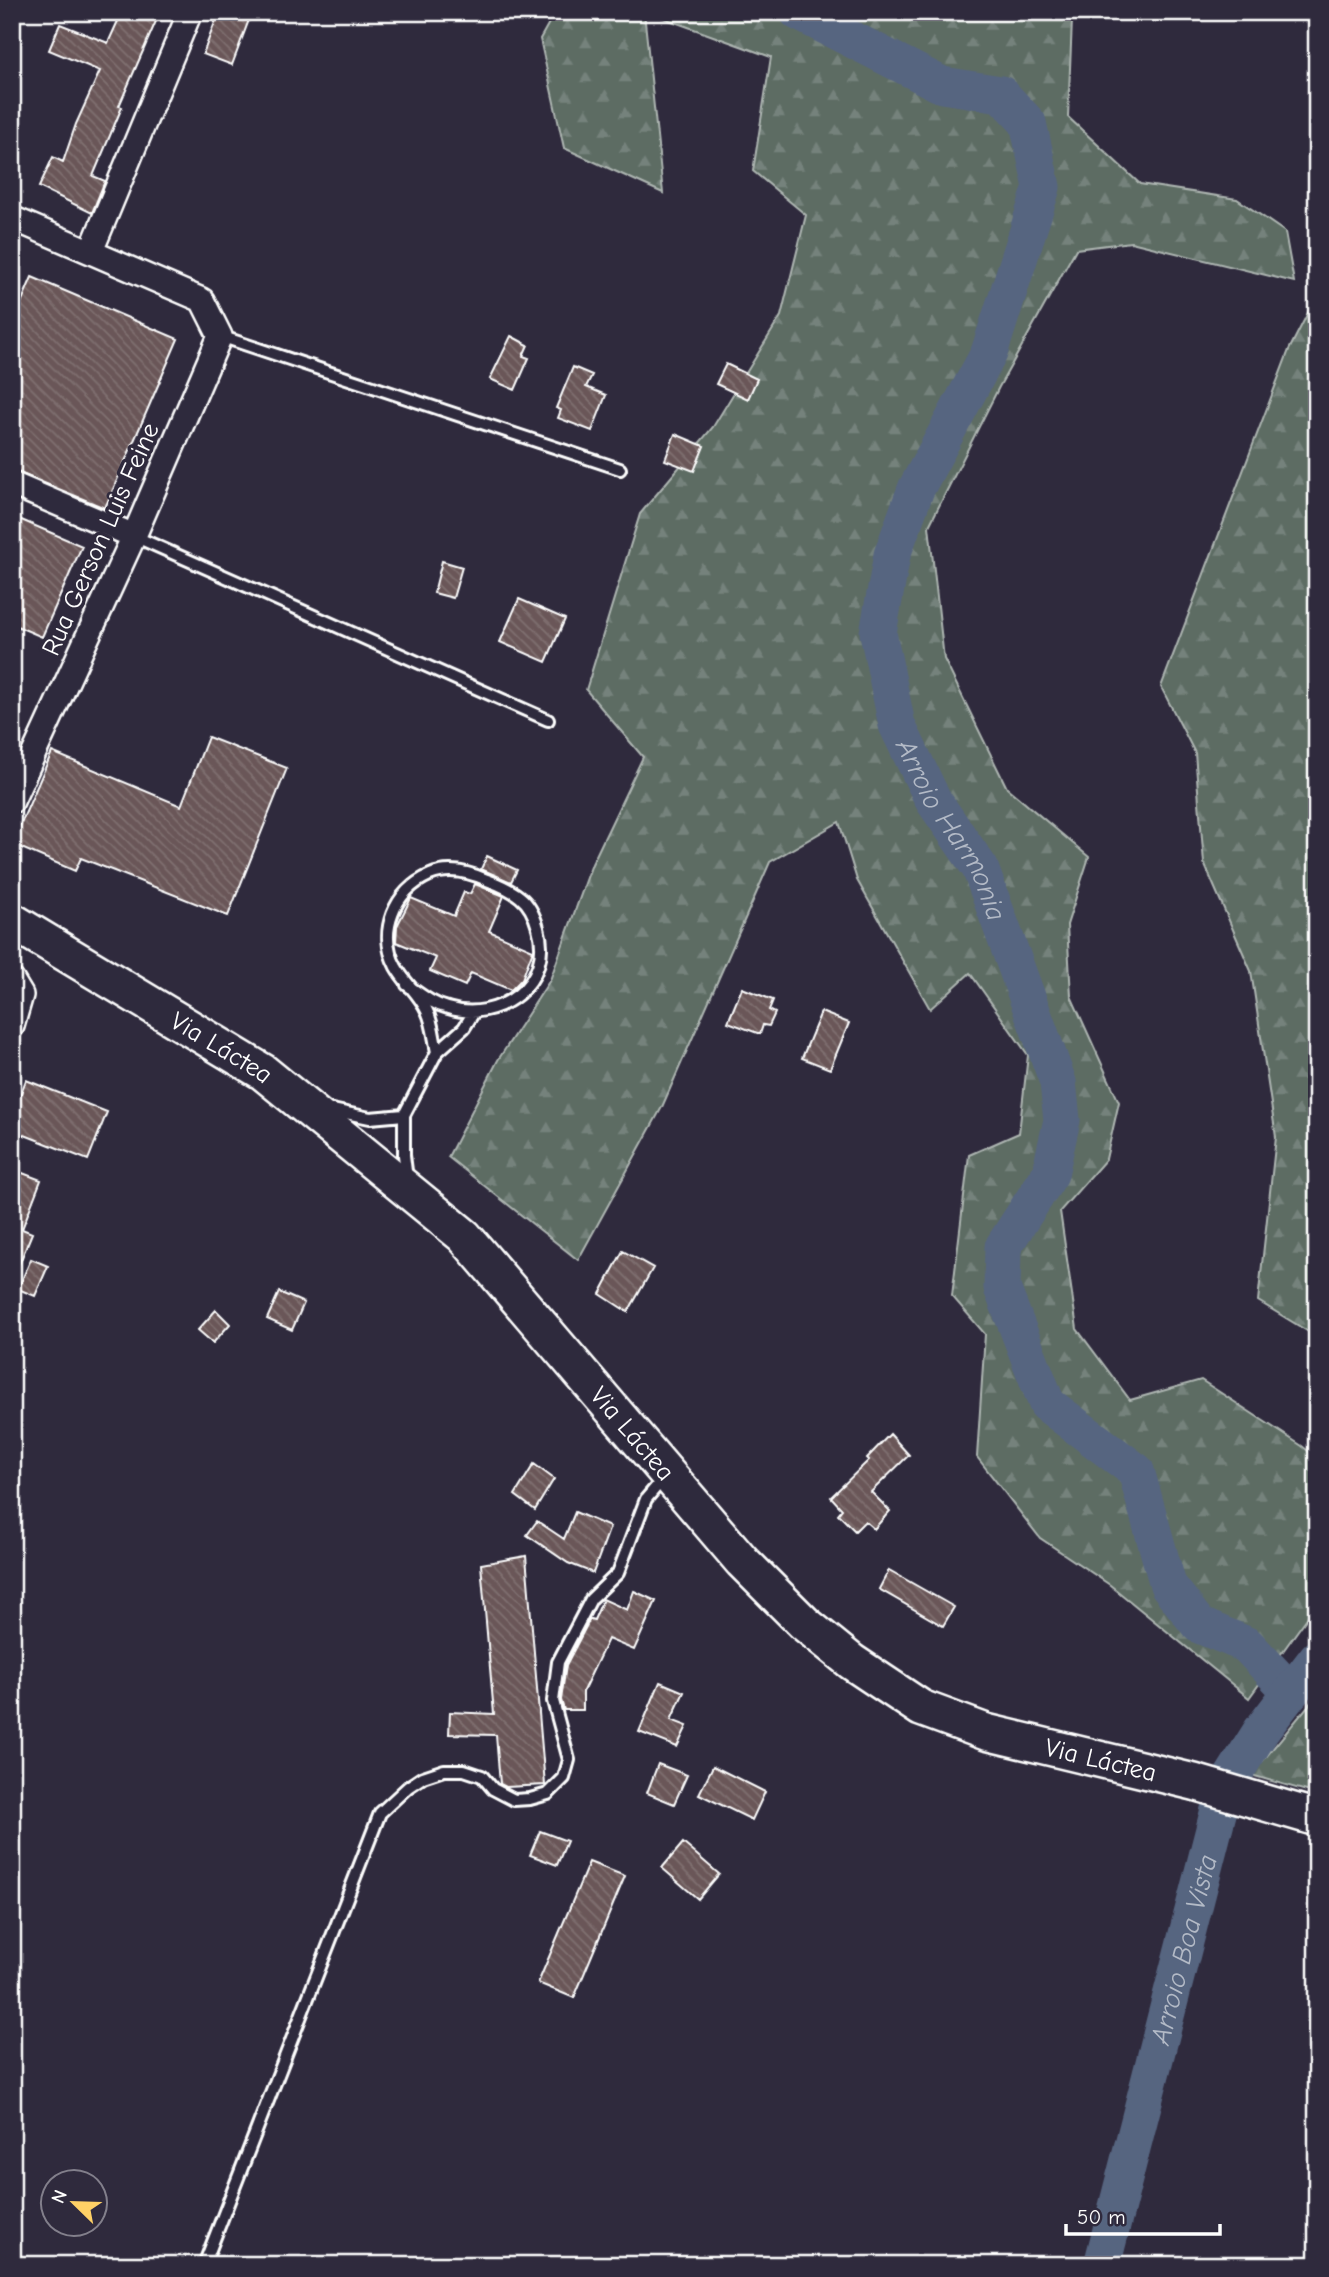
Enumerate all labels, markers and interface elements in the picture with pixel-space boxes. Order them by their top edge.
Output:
street label: Rua Gerson Luis Feine [36,418,166,660]
water label: Arroio Harmonia [889,733,1013,925]
street label: Via Láctea [165,1006,279,1090]
street label: Via Láctea [584,1381,680,1487]
street label: Via Láctea [1042,1733,1159,1788]
water label: Arroio Boa Vista [1144,1851,1224,2049]
north arrow [38,2168,108,2238]
text: N [47,2187,72,2207]
scale bar [1066,2193,1220,2237]
text: 50 m [1077,2205,1126,2229]

